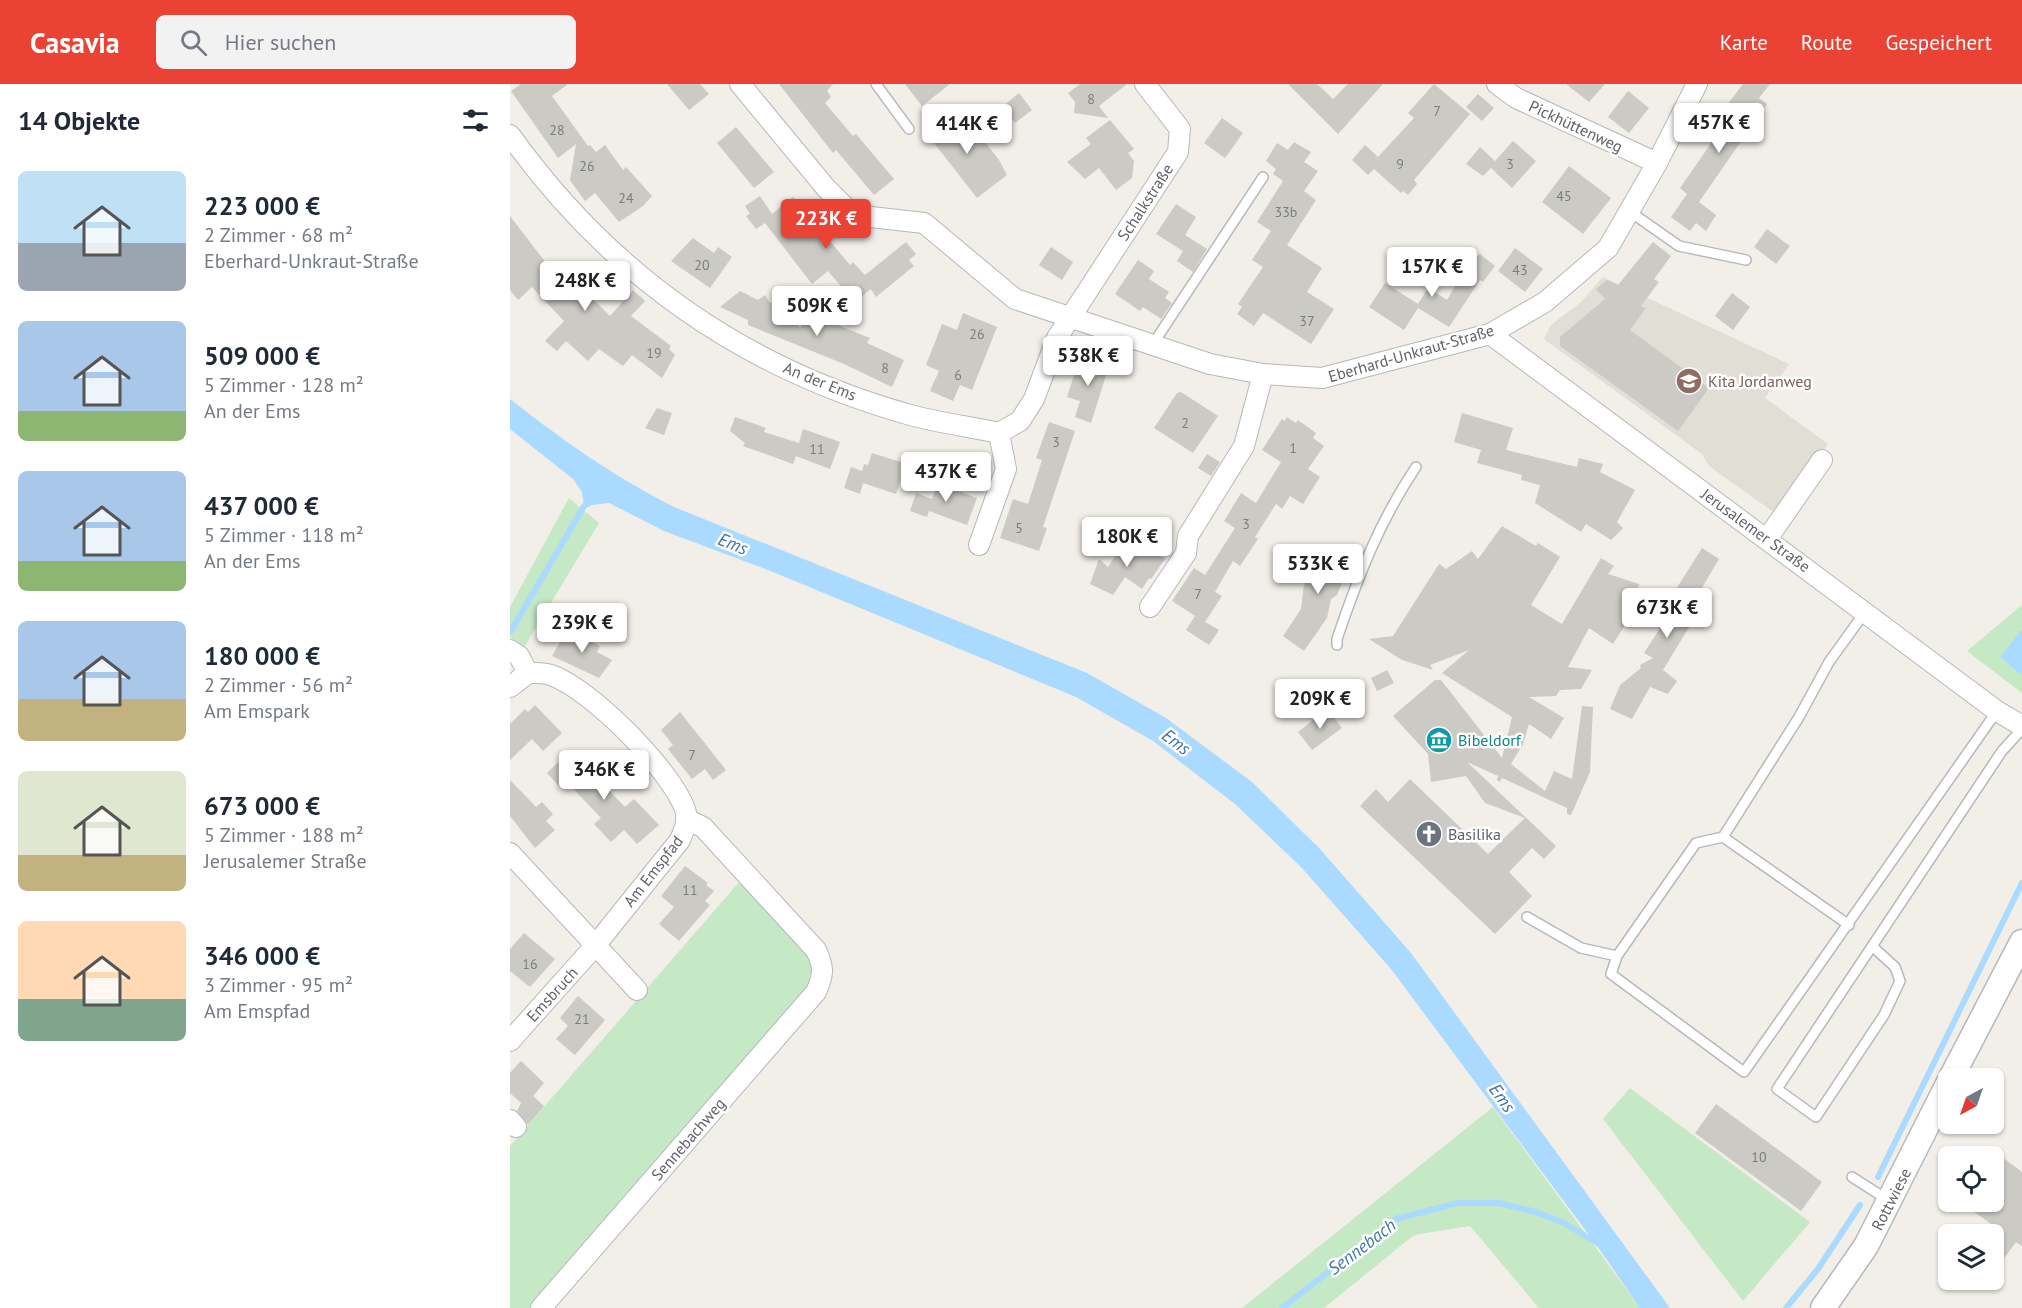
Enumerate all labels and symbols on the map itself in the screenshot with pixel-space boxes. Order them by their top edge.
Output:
house number: 8 [1087,90,1095,108]
street label: Pickhüttenweg [1526,96,1626,156]
house number: 7 [1433,102,1441,120]
pin: 457K € [1670,103,1768,154]
pin: 414K € [918,104,1016,155]
house number: 28 [549,121,565,139]
house number: 9 [1396,155,1404,173]
house number: 3 [1506,155,1514,173]
house number: 26 [579,157,595,175]
street label: Schalkstraße [1113,160,1177,244]
house number: 45 [1556,187,1572,205]
house number: 24 [618,189,634,207]
pin: 223K € [777,199,875,250]
house number: 33b [1275,203,1297,221]
pin: 157K € [1383,247,1481,298]
house number: 20 [694,256,710,274]
pin: 248K € [536,261,634,312]
house number: 43 [1512,261,1528,279]
pin: 509K € [768,286,866,337]
house number: 37 [1299,312,1315,330]
street label: Eberhard-Unkraut-Straße [1326,320,1496,386]
house number: 26 [969,325,985,343]
pin: 538K € [1039,336,1137,387]
house number: 19 [646,344,662,362]
street label: An der Ems [780,357,860,405]
house number: 8 [881,359,889,377]
house number: 6 [954,366,962,384]
school or university icon: Kita Jordanweg [1674,366,1704,396]
place label: Kita Jordanweg [1708,371,1812,391]
house number: 2 [1181,414,1189,432]
house number: 3 [1052,433,1060,451]
house number: 1 [1289,439,1297,457]
house number: 11 [809,440,825,458]
pin: 437K € [897,452,995,503]
street label: Jerusalemer Straße [1697,483,1814,576]
house number: 3 [1242,515,1250,533]
pin: 180K € [1078,517,1176,568]
house number: 5 [1015,519,1023,537]
water label: Ems [715,527,752,560]
pin: 533K € [1269,544,1367,595]
house number: 7 [1194,585,1202,603]
pin: 673K € [1618,588,1716,639]
pin: 239K € [533,603,631,654]
pin: 209K € [1271,679,1369,730]
water label: Ems [1157,723,1196,760]
museum icon: Bibeldorf [1424,725,1454,755]
place label: Bibeldorf [1458,730,1522,750]
house number: 7 [688,746,696,764]
pin: 346K € [555,750,653,801]
church icon: Basilika [1414,819,1444,849]
place label: Basilika [1448,824,1501,844]
street label: Am Emspfad [619,831,687,911]
house number: 11 [682,881,698,899]
house number: 16 [522,955,538,973]
street label: Emsbruch [522,962,582,1026]
house number: 21 [574,1010,590,1028]
north arrow [1938,1068,2004,1134]
water label: Ems [1484,1079,1521,1117]
street label: Sennebachweg [647,1094,729,1184]
house number: 10 [1751,1148,1767,1166]
street label: Rottwiese [1867,1165,1915,1233]
water label: Sennebach [1323,1213,1400,1280]

